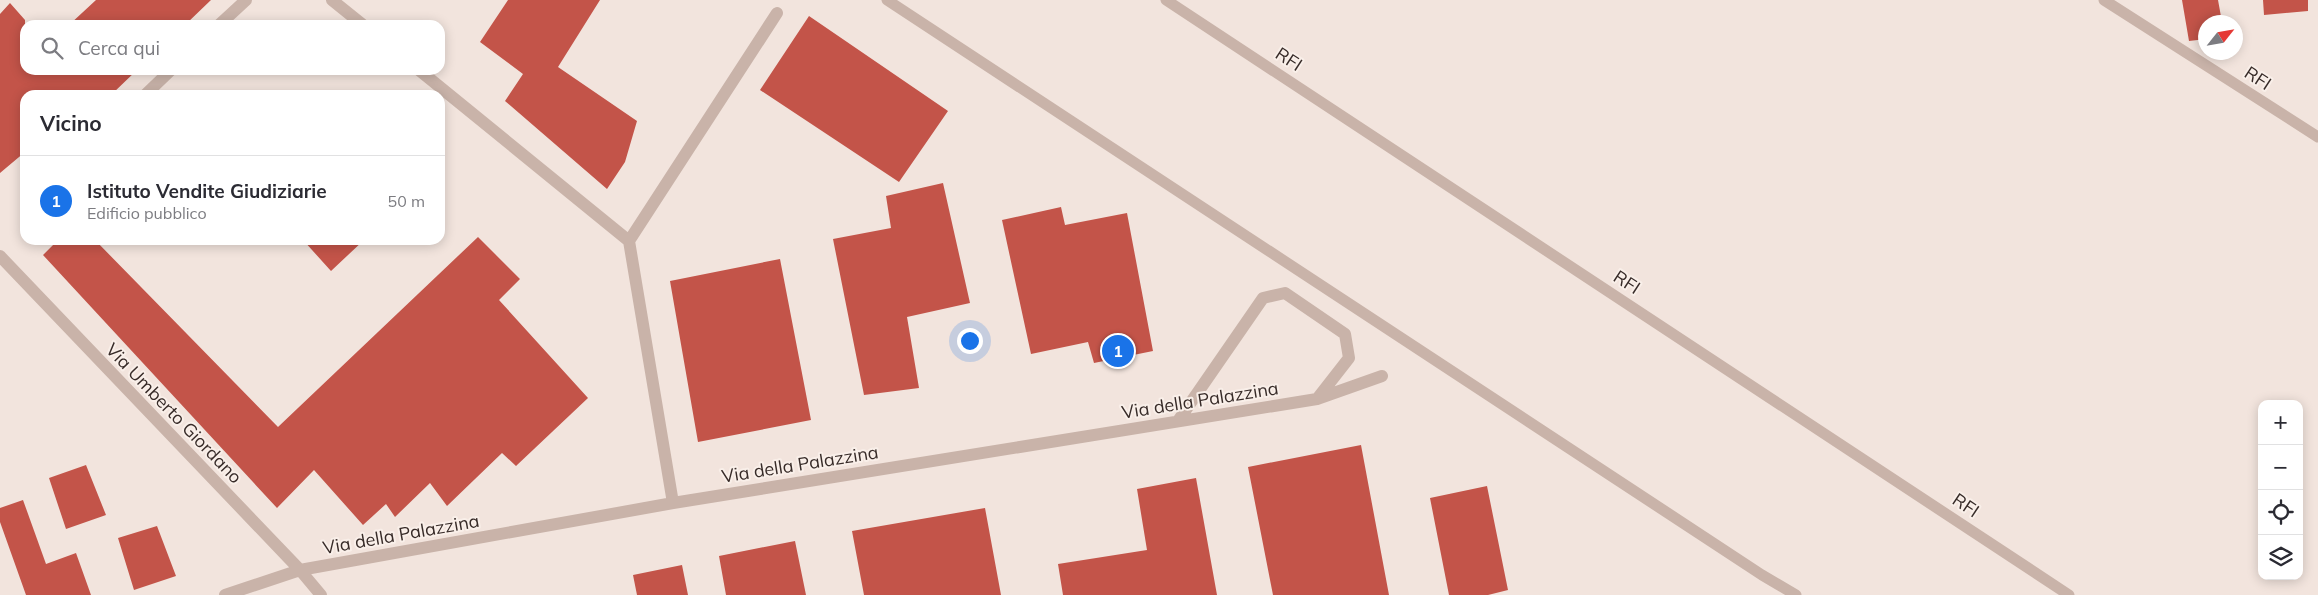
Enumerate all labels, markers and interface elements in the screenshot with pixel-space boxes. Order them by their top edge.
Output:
north arrow [2198,15,2243,60]
search box [20,20,445,75]
icon: search [38,34,66,62]
text: Cerca qui [78,36,160,60]
street label: RFI [1271,42,1307,76]
street label: RFI [2240,61,2276,95]
text: Vicino [40,110,102,136]
text: Istituto Vendite Giudiziarie [87,179,327,203]
text: 1 [51,191,61,211]
text: 50 m [388,191,425,211]
text: Edificio pubblico [87,203,207,223]
street label: RFI [1609,265,1645,299]
your location [957,328,983,354]
pin: 1 [1102,332,1134,370]
street label: Via Umberto Giordano [101,338,247,488]
street label: Via della Palazzina [1120,376,1280,424]
map controls [2258,400,2303,580]
button: + [2258,400,2303,445]
street label: Via della Palazzina [720,440,880,488]
button: − [2258,445,2303,490]
street label: RFI [1948,488,1984,522]
button: locate [2258,490,2303,535]
street label: Via della Palazzina [321,509,481,559]
button: layers [2258,535,2303,580]

